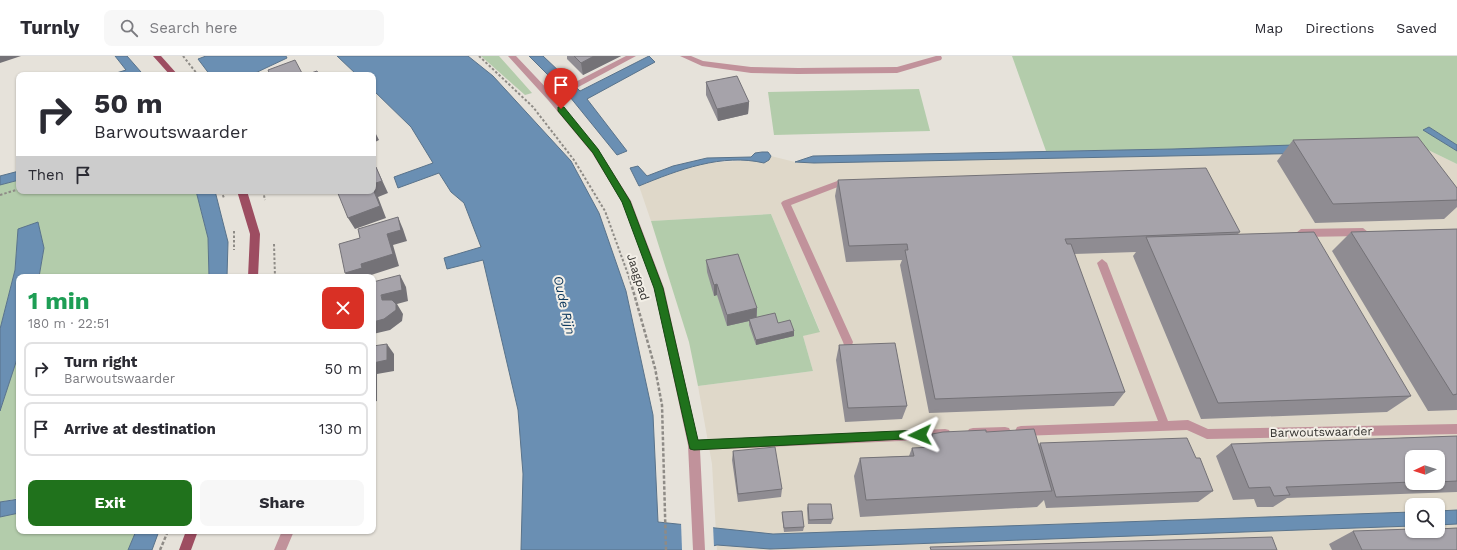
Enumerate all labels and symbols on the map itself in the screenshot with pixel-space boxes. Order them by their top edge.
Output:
pin [544,68,578,109]
street label: Jaagpad [624,252,652,302]
water label: Oude Rijn [550,274,579,336]
position arrow [899,414,941,456]
street label: Barwoutswaarder [1270,424,1372,440]
north arrow [1405,450,1445,490]

